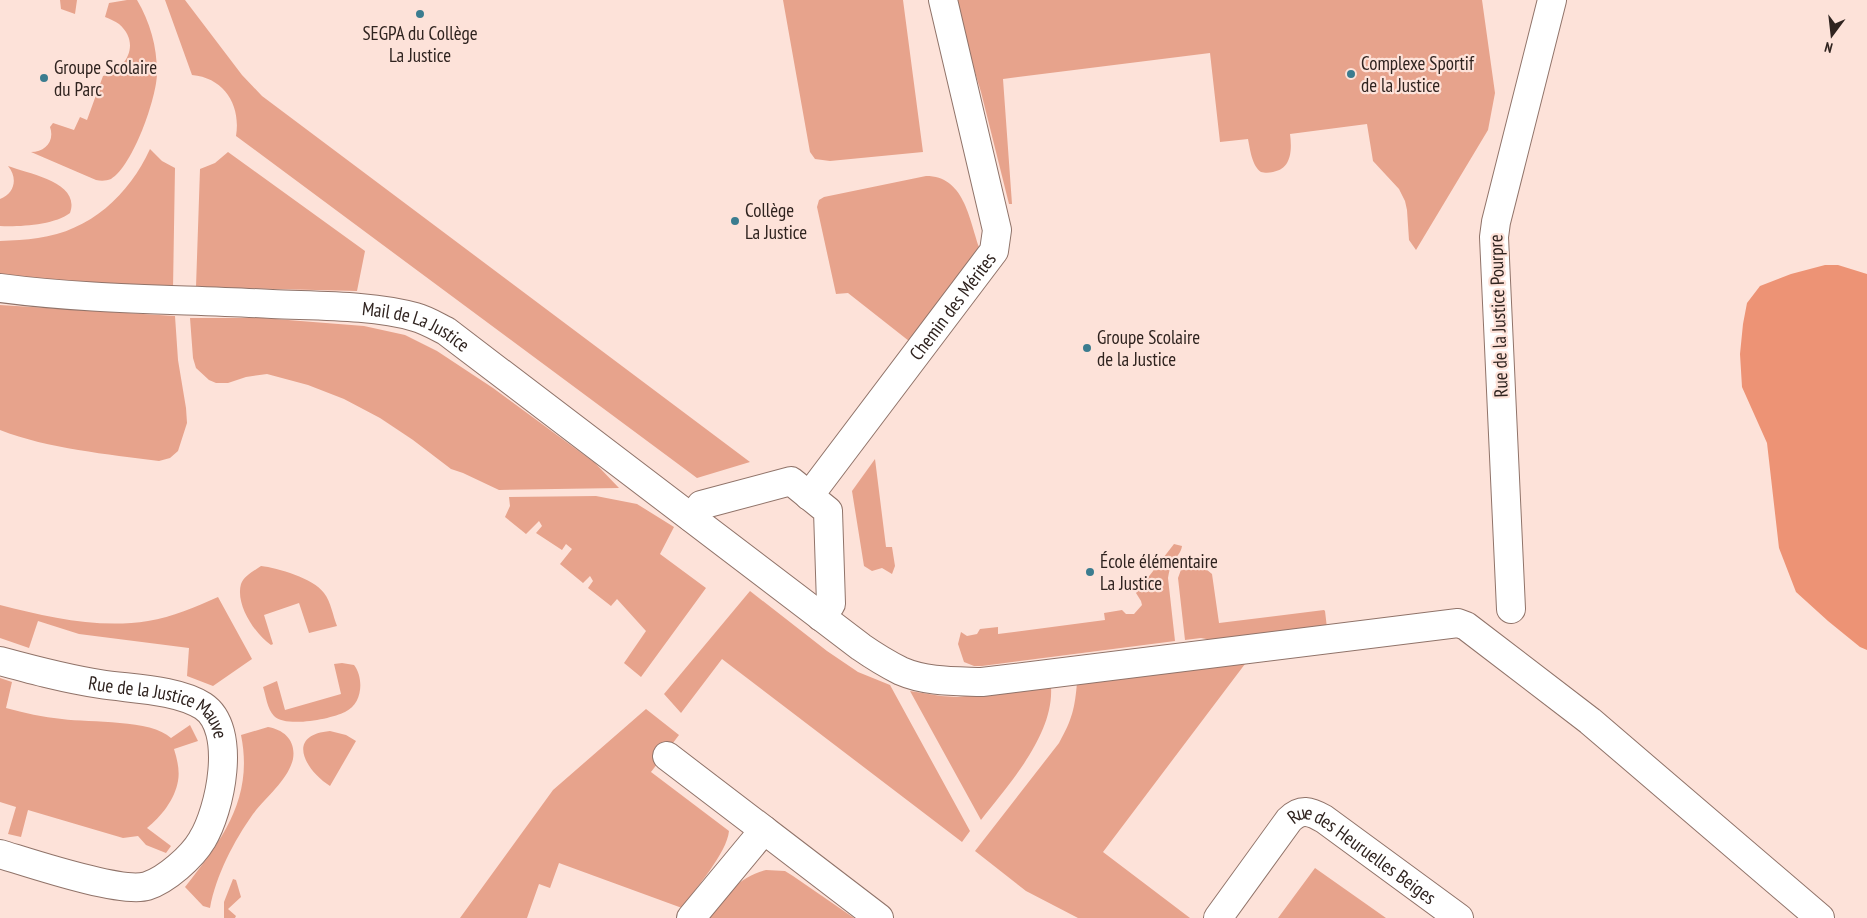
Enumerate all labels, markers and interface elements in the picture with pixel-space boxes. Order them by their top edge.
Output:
marker: SEGPA du Collège La Justice [414,8,426,20]
north arrow [1807,10,1857,60]
place label: SEGPA du Collège La Justice [362,21,478,67]
text: N [1823,38,1835,57]
place label: Complexe Sportif de la Justice [1361,51,1475,97]
place label: Groupe Scolaire du Parc [54,55,157,101]
marker: Complexe Sportif de la Justice [1345,68,1357,80]
marker: Groupe Scolaire du Parc [38,72,50,84]
place label: Collège La Justice [745,198,807,244]
marker: Collège La Justice [729,215,741,227]
street label: Rue de la Justice Pourpre [1483,234,1513,398]
street label: Chemin des Mérites [904,247,1001,365]
street label: Mail de La Justice [361,296,475,357]
place label: Groupe Scolaire de la Justice [1097,325,1200,371]
marker: Groupe Scolaire de la Justice [1081,342,1093,354]
place label: École élémentaire La Justice [1100,549,1218,595]
marker: École élémentaire La Justice [1084,566,1096,578]
street label: Rue de la Justice Mauve [87,670,233,741]
street label: Rue des Heuruelles Beiges [1282,800,1441,909]

